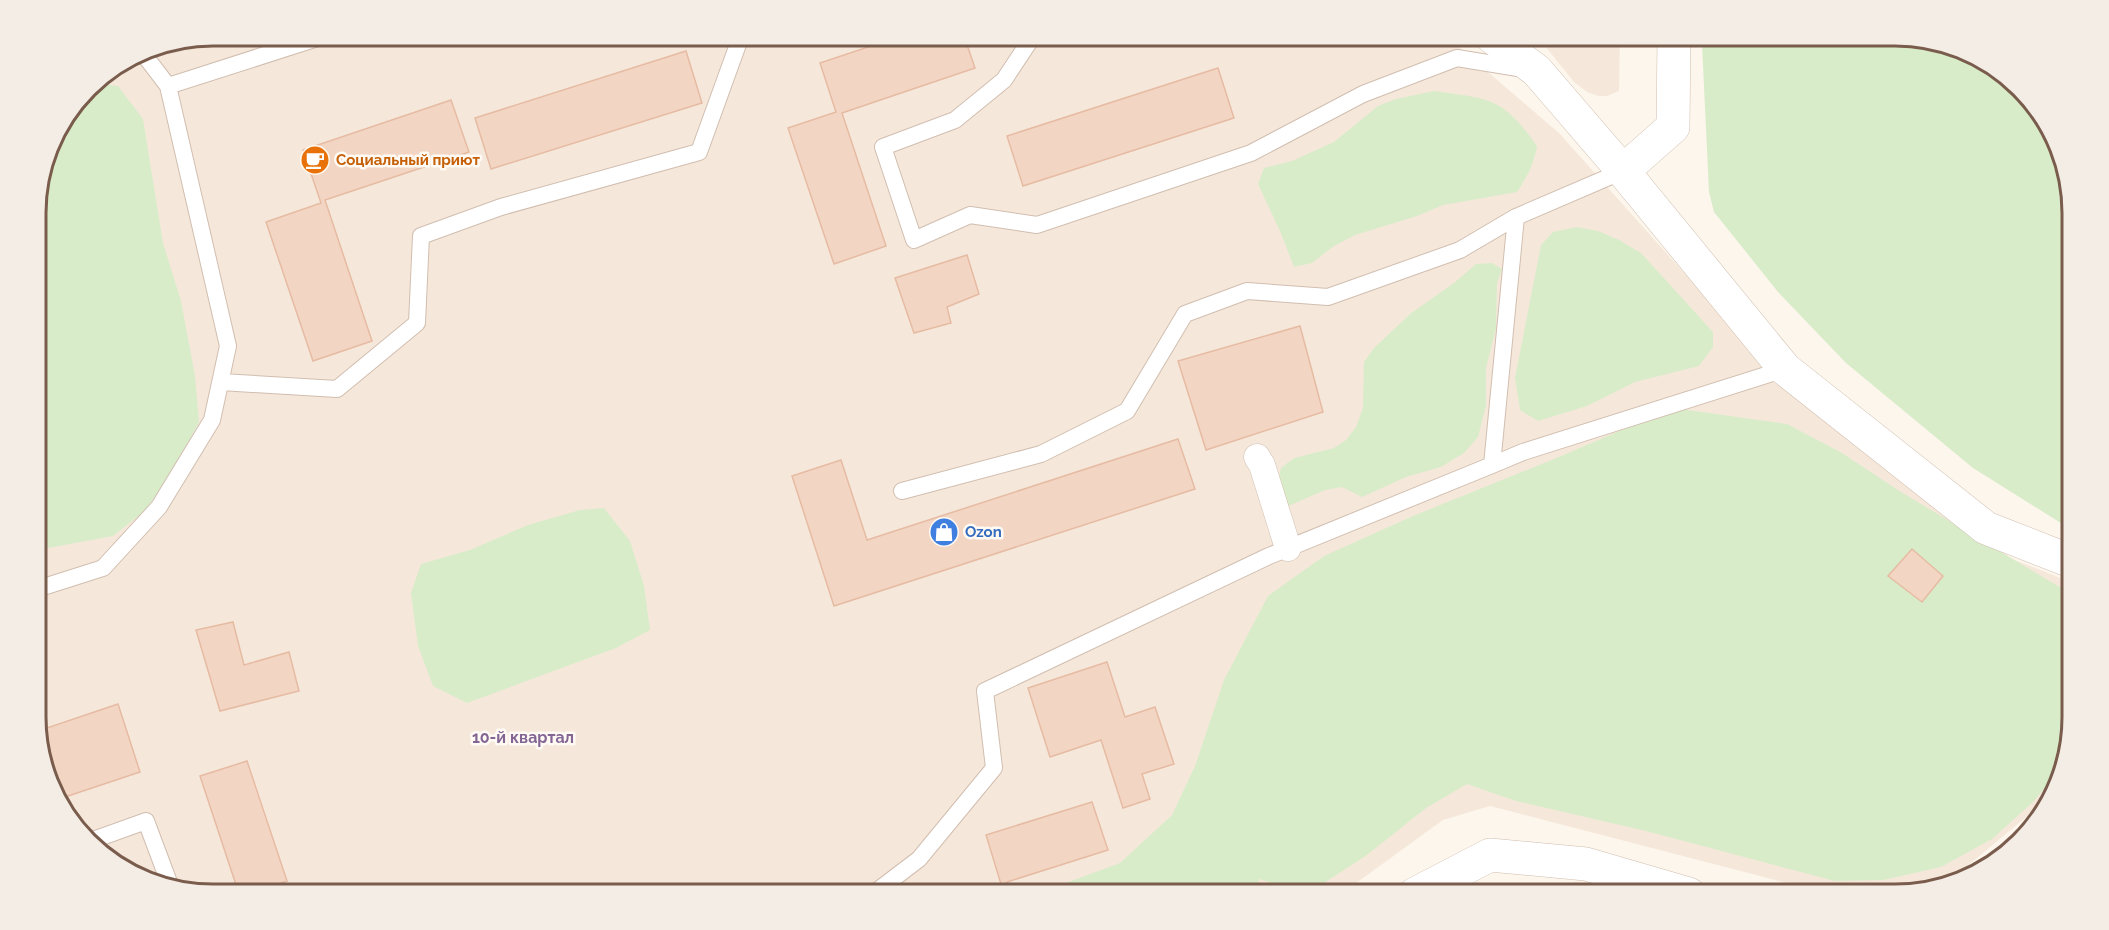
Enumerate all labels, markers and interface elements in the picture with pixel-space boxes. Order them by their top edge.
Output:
cafe icon: Социальный приют [299,144,331,176]
place label: Социальный приют [336,151,480,169]
shop icon: Ozon [928,516,960,548]
place label: Ozon [965,523,1002,541]
district label: 10-й квартал [472,728,574,747]

